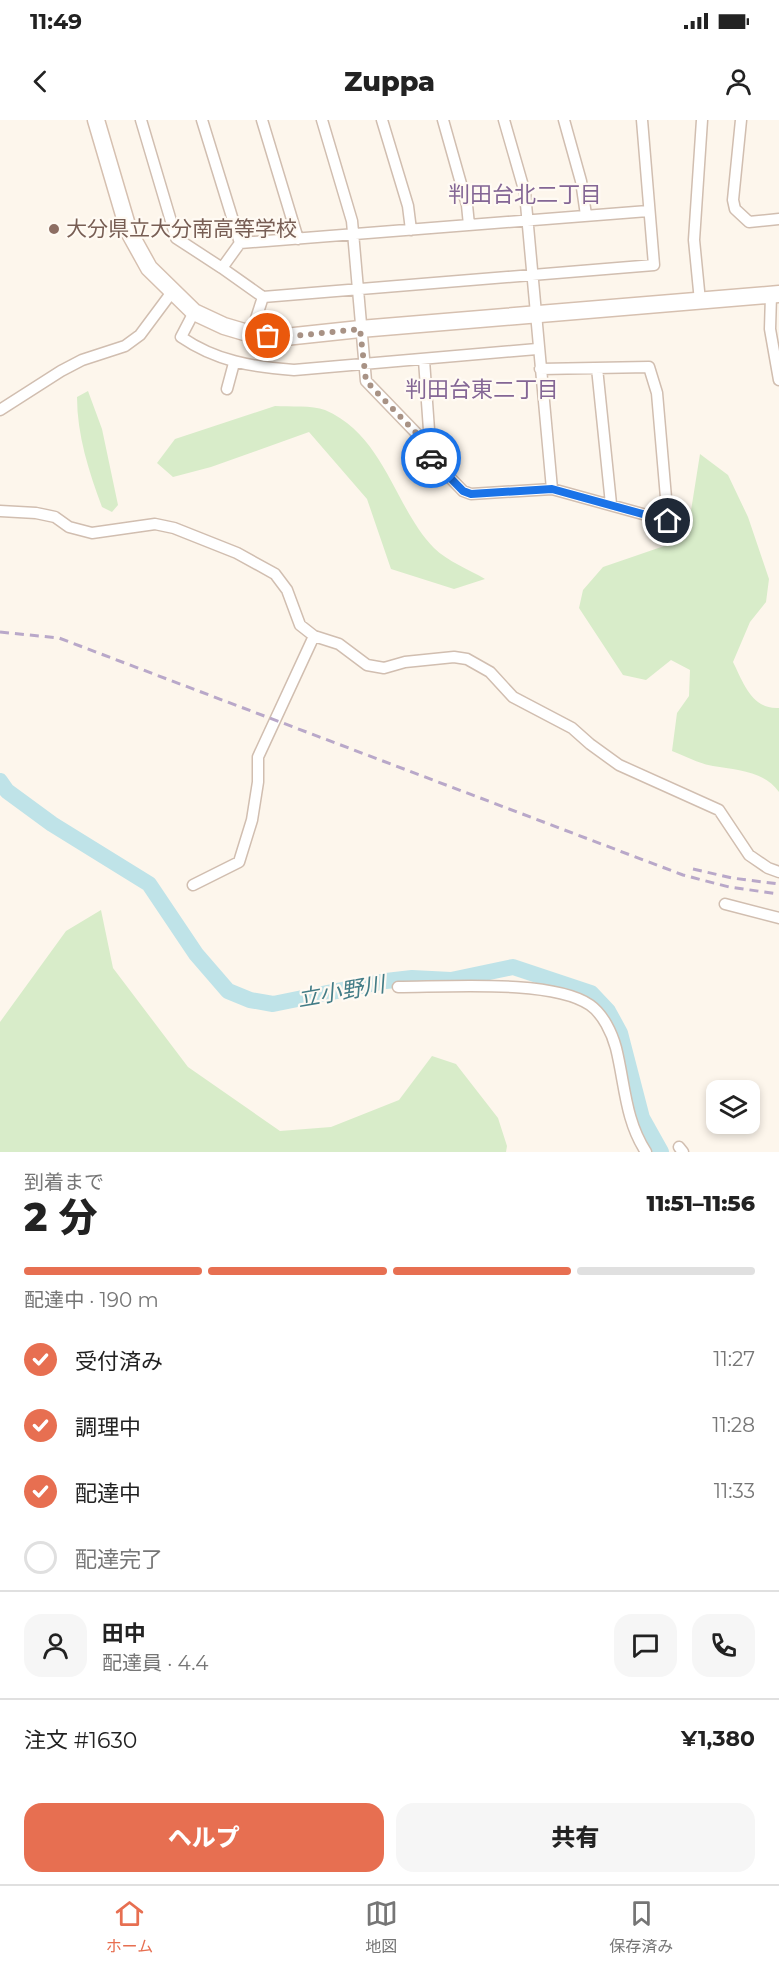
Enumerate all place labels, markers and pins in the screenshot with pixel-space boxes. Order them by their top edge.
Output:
place label: 大分県立大分南高等学校 [66,216,297,241]
marker: 大分県立大分南高等学校 [47,222,61,236]
pin [242,310,293,361]
pin [642,495,693,546]

